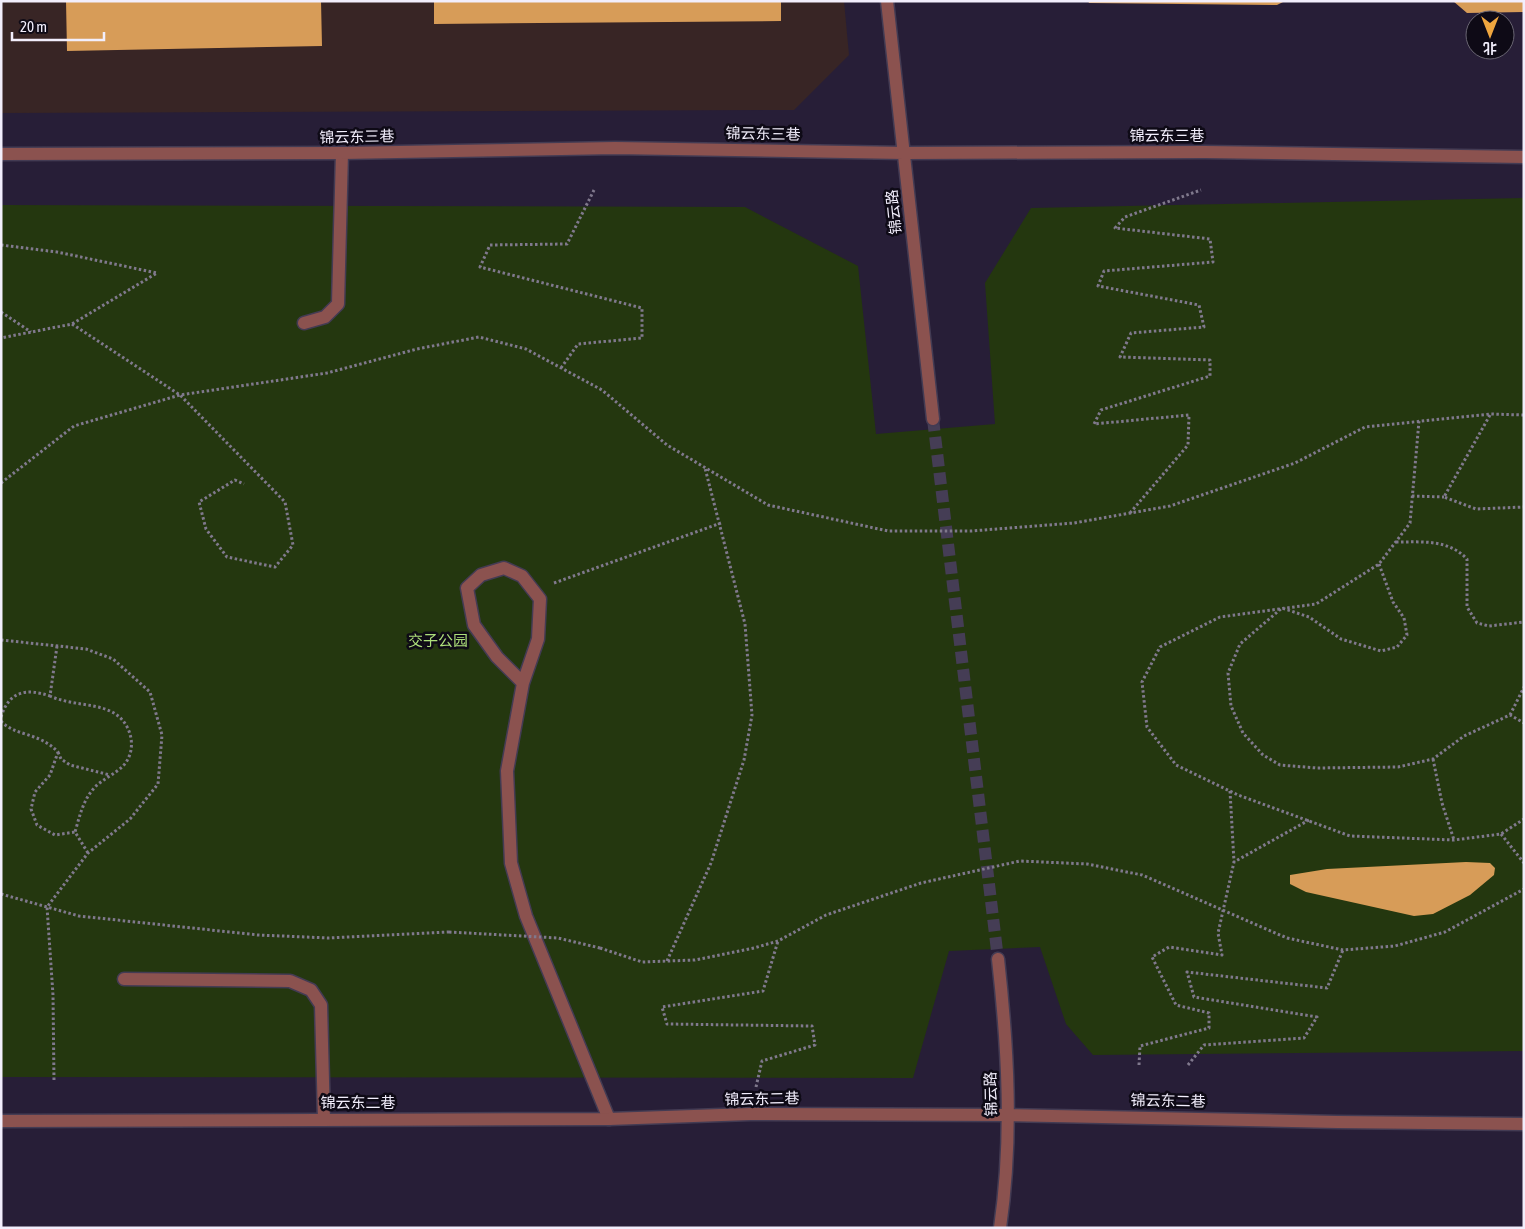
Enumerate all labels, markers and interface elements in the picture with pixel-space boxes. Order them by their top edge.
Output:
scale bar [12,10,105,42]
north arrow [1465,10,1515,60]
text: 20 m [20,18,47,35]
text: 北 [1483,40,1497,56]
street label: 锦云东三巷 [725,124,801,143]
street label: 锦云东三巷 [319,127,395,146]
street label: 锦云东三巷 [1129,127,1205,144]
street label: 锦云路 [883,189,904,235]
park label: 交子公园 [408,632,468,649]
street label: 锦云路 [982,1071,999,1117]
street label: 锦云东二巷 [724,1089,800,1108]
street label: 锦云东二巷 [1130,1091,1206,1110]
street label: 锦云东二巷 [320,1094,396,1111]

